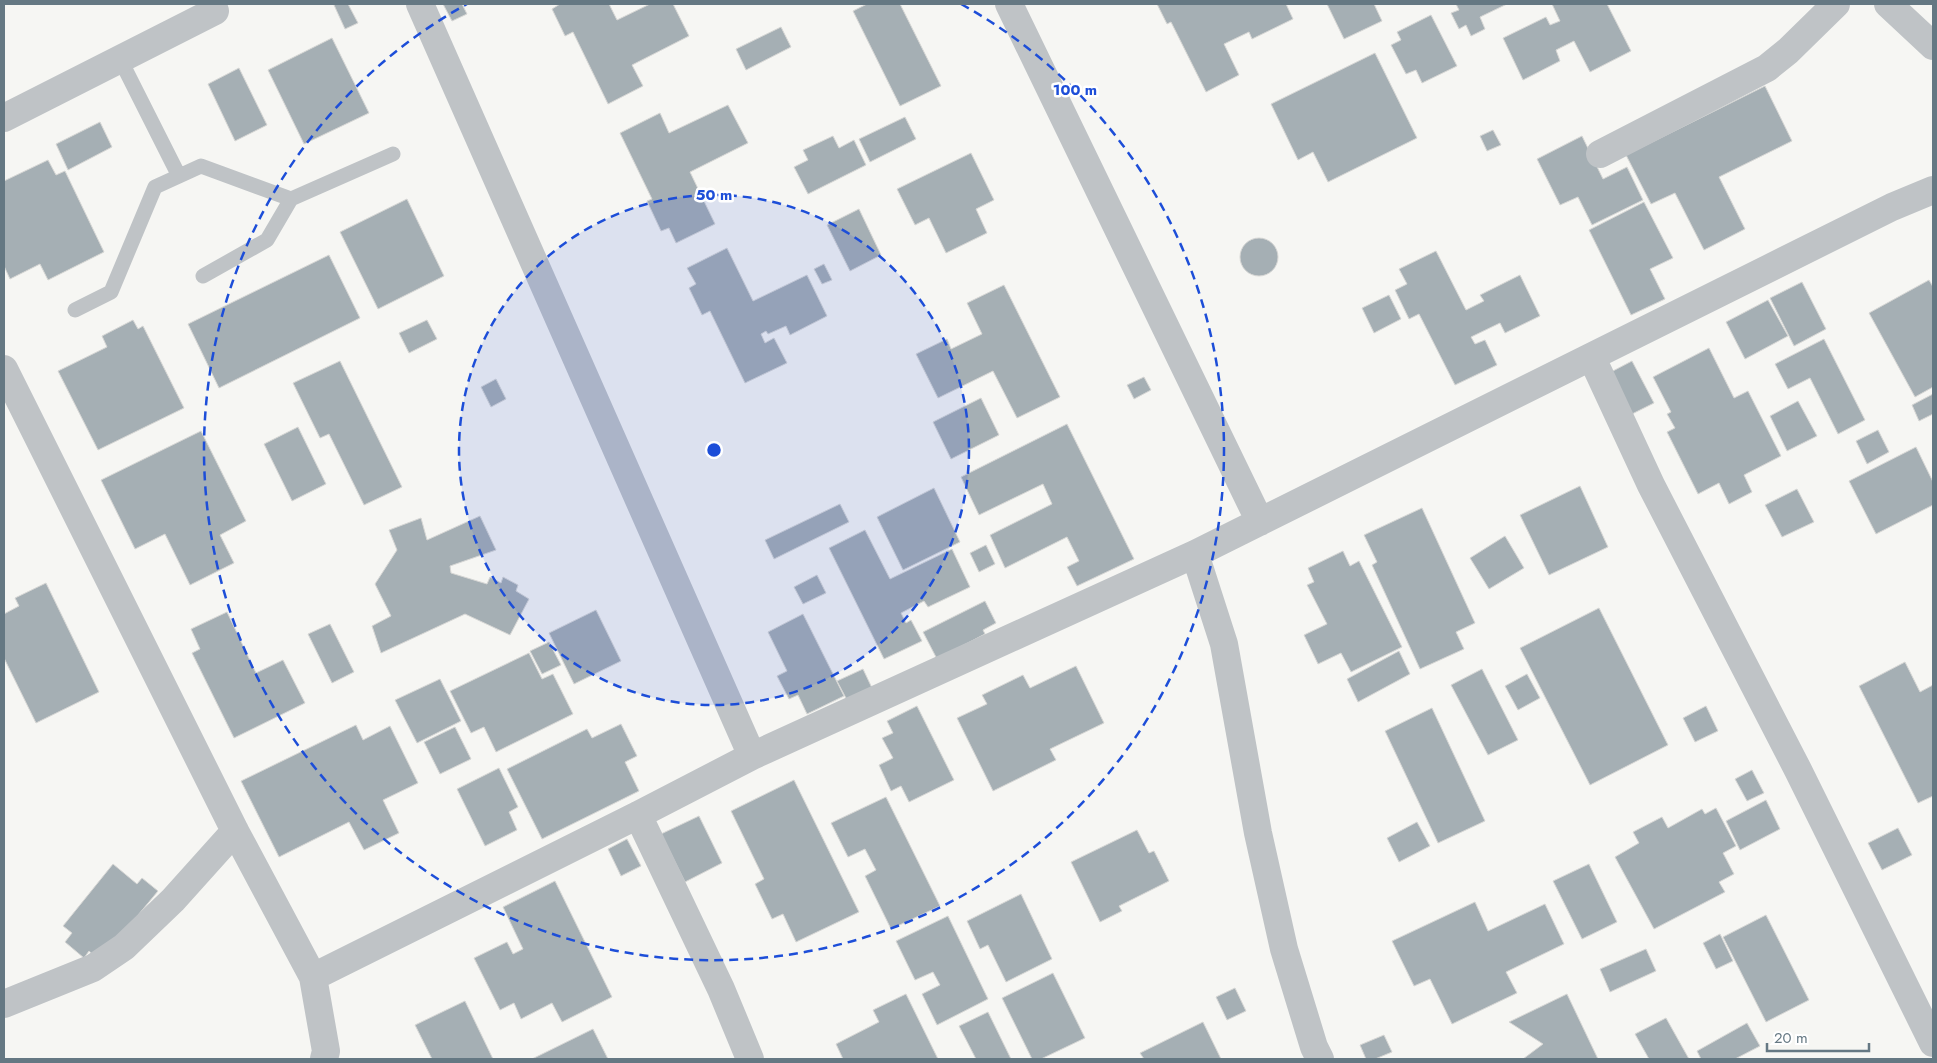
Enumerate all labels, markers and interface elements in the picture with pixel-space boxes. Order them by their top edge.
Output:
text: 100 m [1053,79,1097,101]
text: 50 m [696,184,732,206]
centre of rings [705,441,723,459]
scale bar [1767,1020,1870,1052]
text: 20 m [1774,1027,1808,1049]

